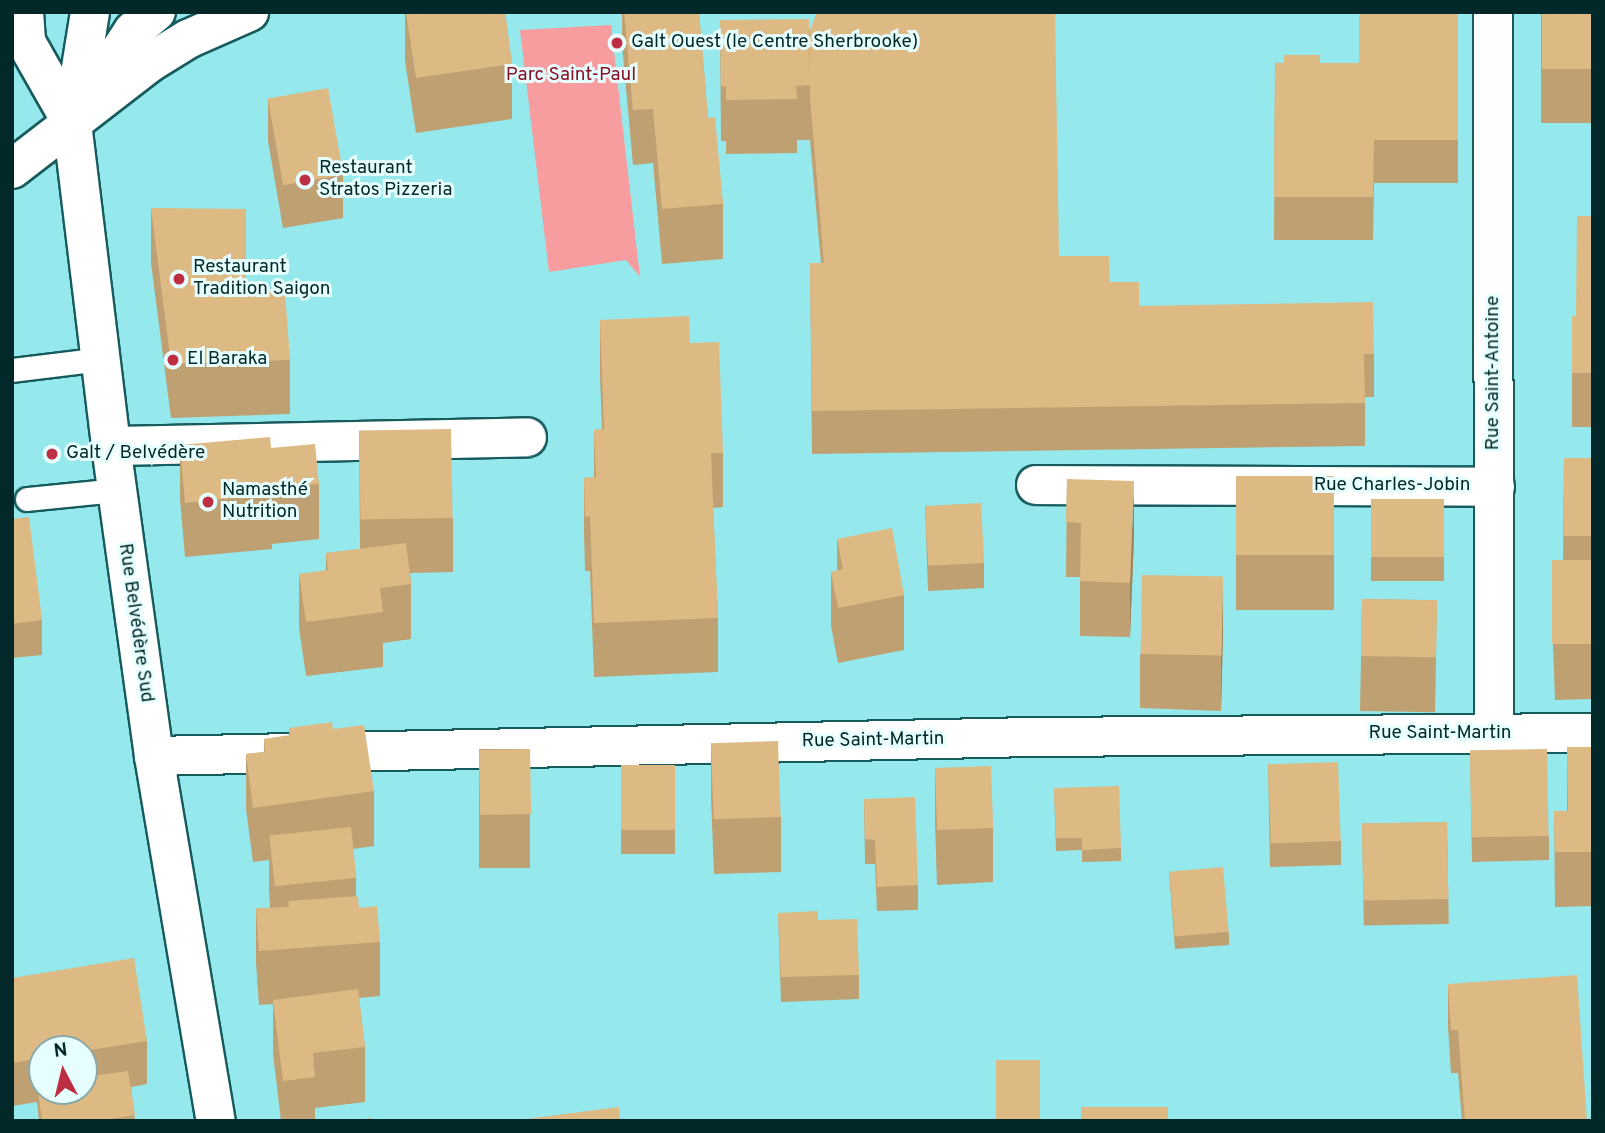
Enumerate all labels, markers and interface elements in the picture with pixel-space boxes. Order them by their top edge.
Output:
place label: Galt Ouest (le Centre Sherbrooke) [631,32,918,54]
marker: Galt Ouest (le Centre Sherbrooke) [609,35,625,51]
park label: Parc Saint-Paul [506,65,636,87]
place label: Restaurant Stratos Pizzeria [319,158,452,202]
marker: Restaurant Stratos Pizzeria [297,172,313,188]
place label: Restaurant Tradition Saigon [193,257,331,301]
marker: Restaurant Tradition Saigon [171,271,187,287]
street label: Rue Saint-Antoine [1483,296,1505,450]
place label: El Baraka [187,349,267,371]
marker: El Baraka [165,352,181,368]
place label: Galt / Belvédère [66,443,205,465]
marker: Galt / Belvédère [44,446,60,462]
street label: Rue Charles-Jobin [1314,475,1470,497]
place label: Namasthé Nutrition [222,480,308,524]
marker: Namasthé Nutrition [200,494,216,510]
street label: Rue Belvédère Sud [113,542,157,704]
street label: Rue Saint-Martin [1369,723,1511,745]
street label: Rue Saint-Martin [801,728,945,754]
north arrow [28,1035,98,1105]
text: N [52,1038,69,1064]

